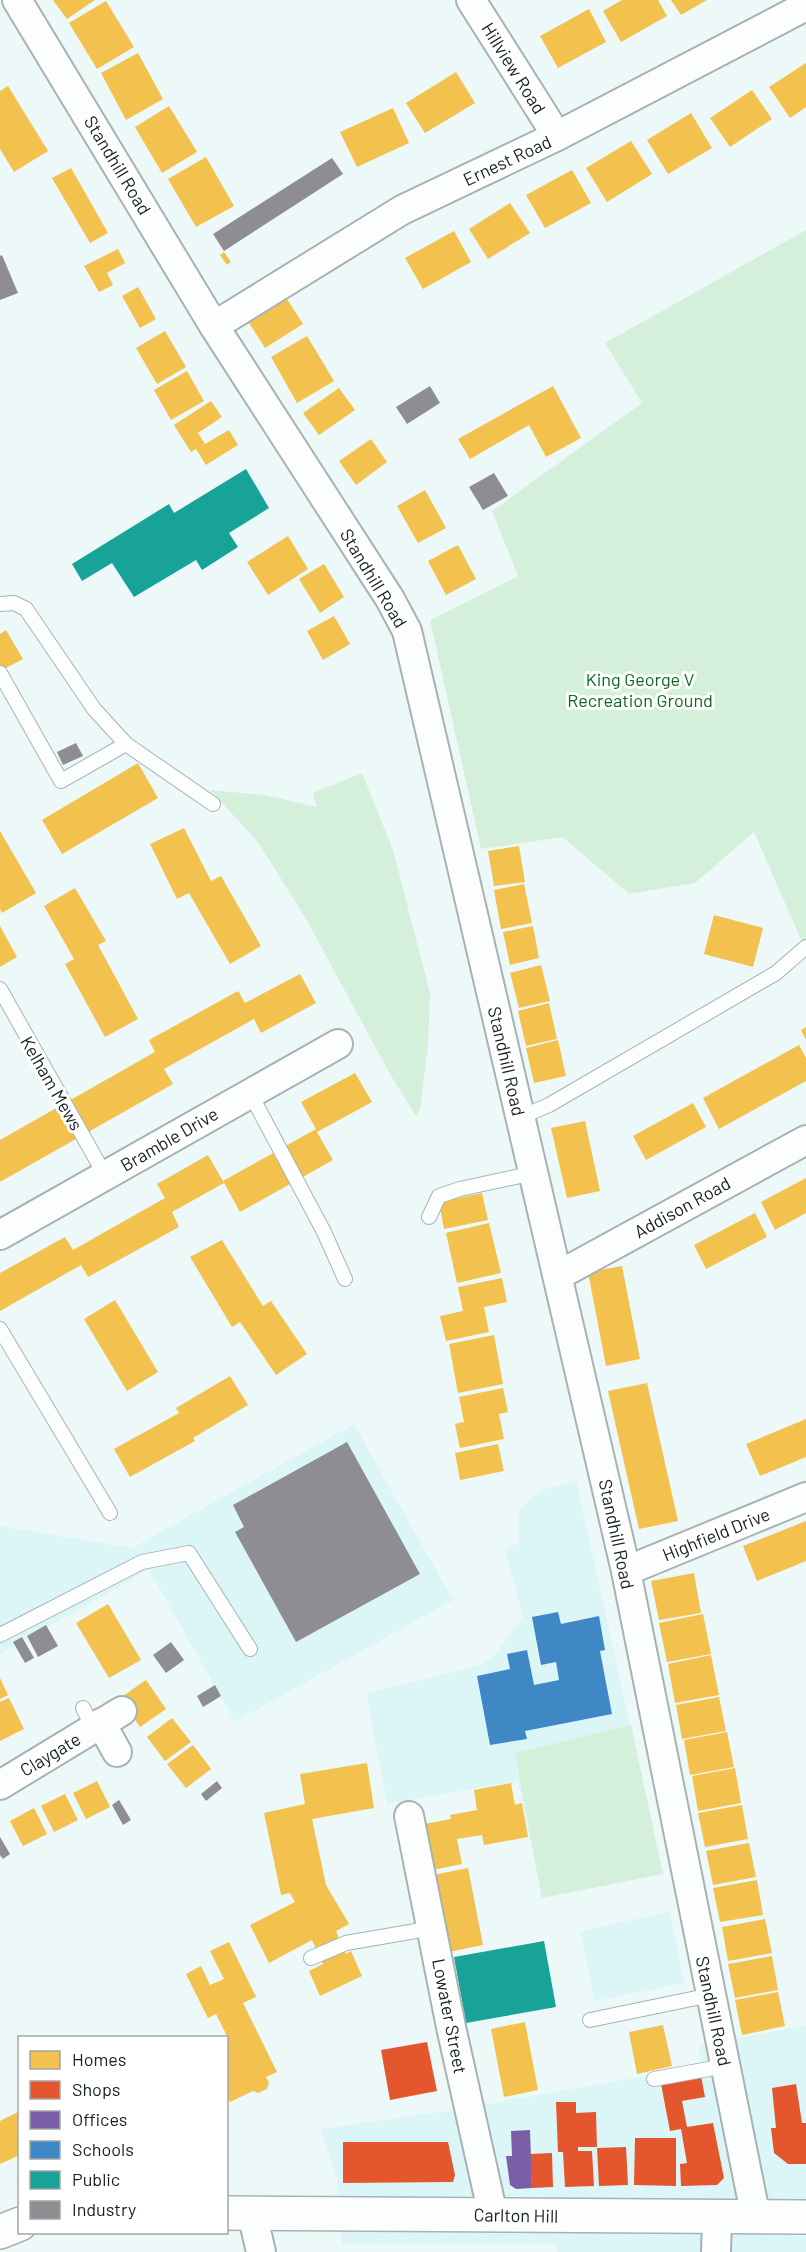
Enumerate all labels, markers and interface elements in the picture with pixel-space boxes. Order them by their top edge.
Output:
street label: Hillview Road [477,18,551,118]
street label: Standhill Road [80,111,156,219]
street label: Ernest Road [459,130,555,190]
street label: Standhill Road [336,524,412,632]
park label: King George V Recreation Ground [567,668,713,711]
street label: Standhill Road [484,1004,530,1118]
street label: Kelham Mews [16,1032,88,1134]
street label: Bramble Drive [116,1102,222,1176]
street label: Addison Road [630,1172,734,1242]
street label: Standhill Road [595,1477,639,1591]
street label: Highfield Drive [659,1502,773,1566]
street label: Claygate [16,1727,84,1781]
street label: Standhill Road [692,1954,736,2068]
street label: Lowater Street [428,1957,472,2075]
legend [18,2036,228,2234]
text: Homes [72,2048,126,2070]
text: Shops [72,2078,121,2100]
text: Offices [72,2108,128,2130]
text: Schools [72,2138,134,2160]
text: Public [72,2168,120,2190]
text: Industry [72,2198,136,2220]
street label: Carlton Hill [473,2203,559,2227]

